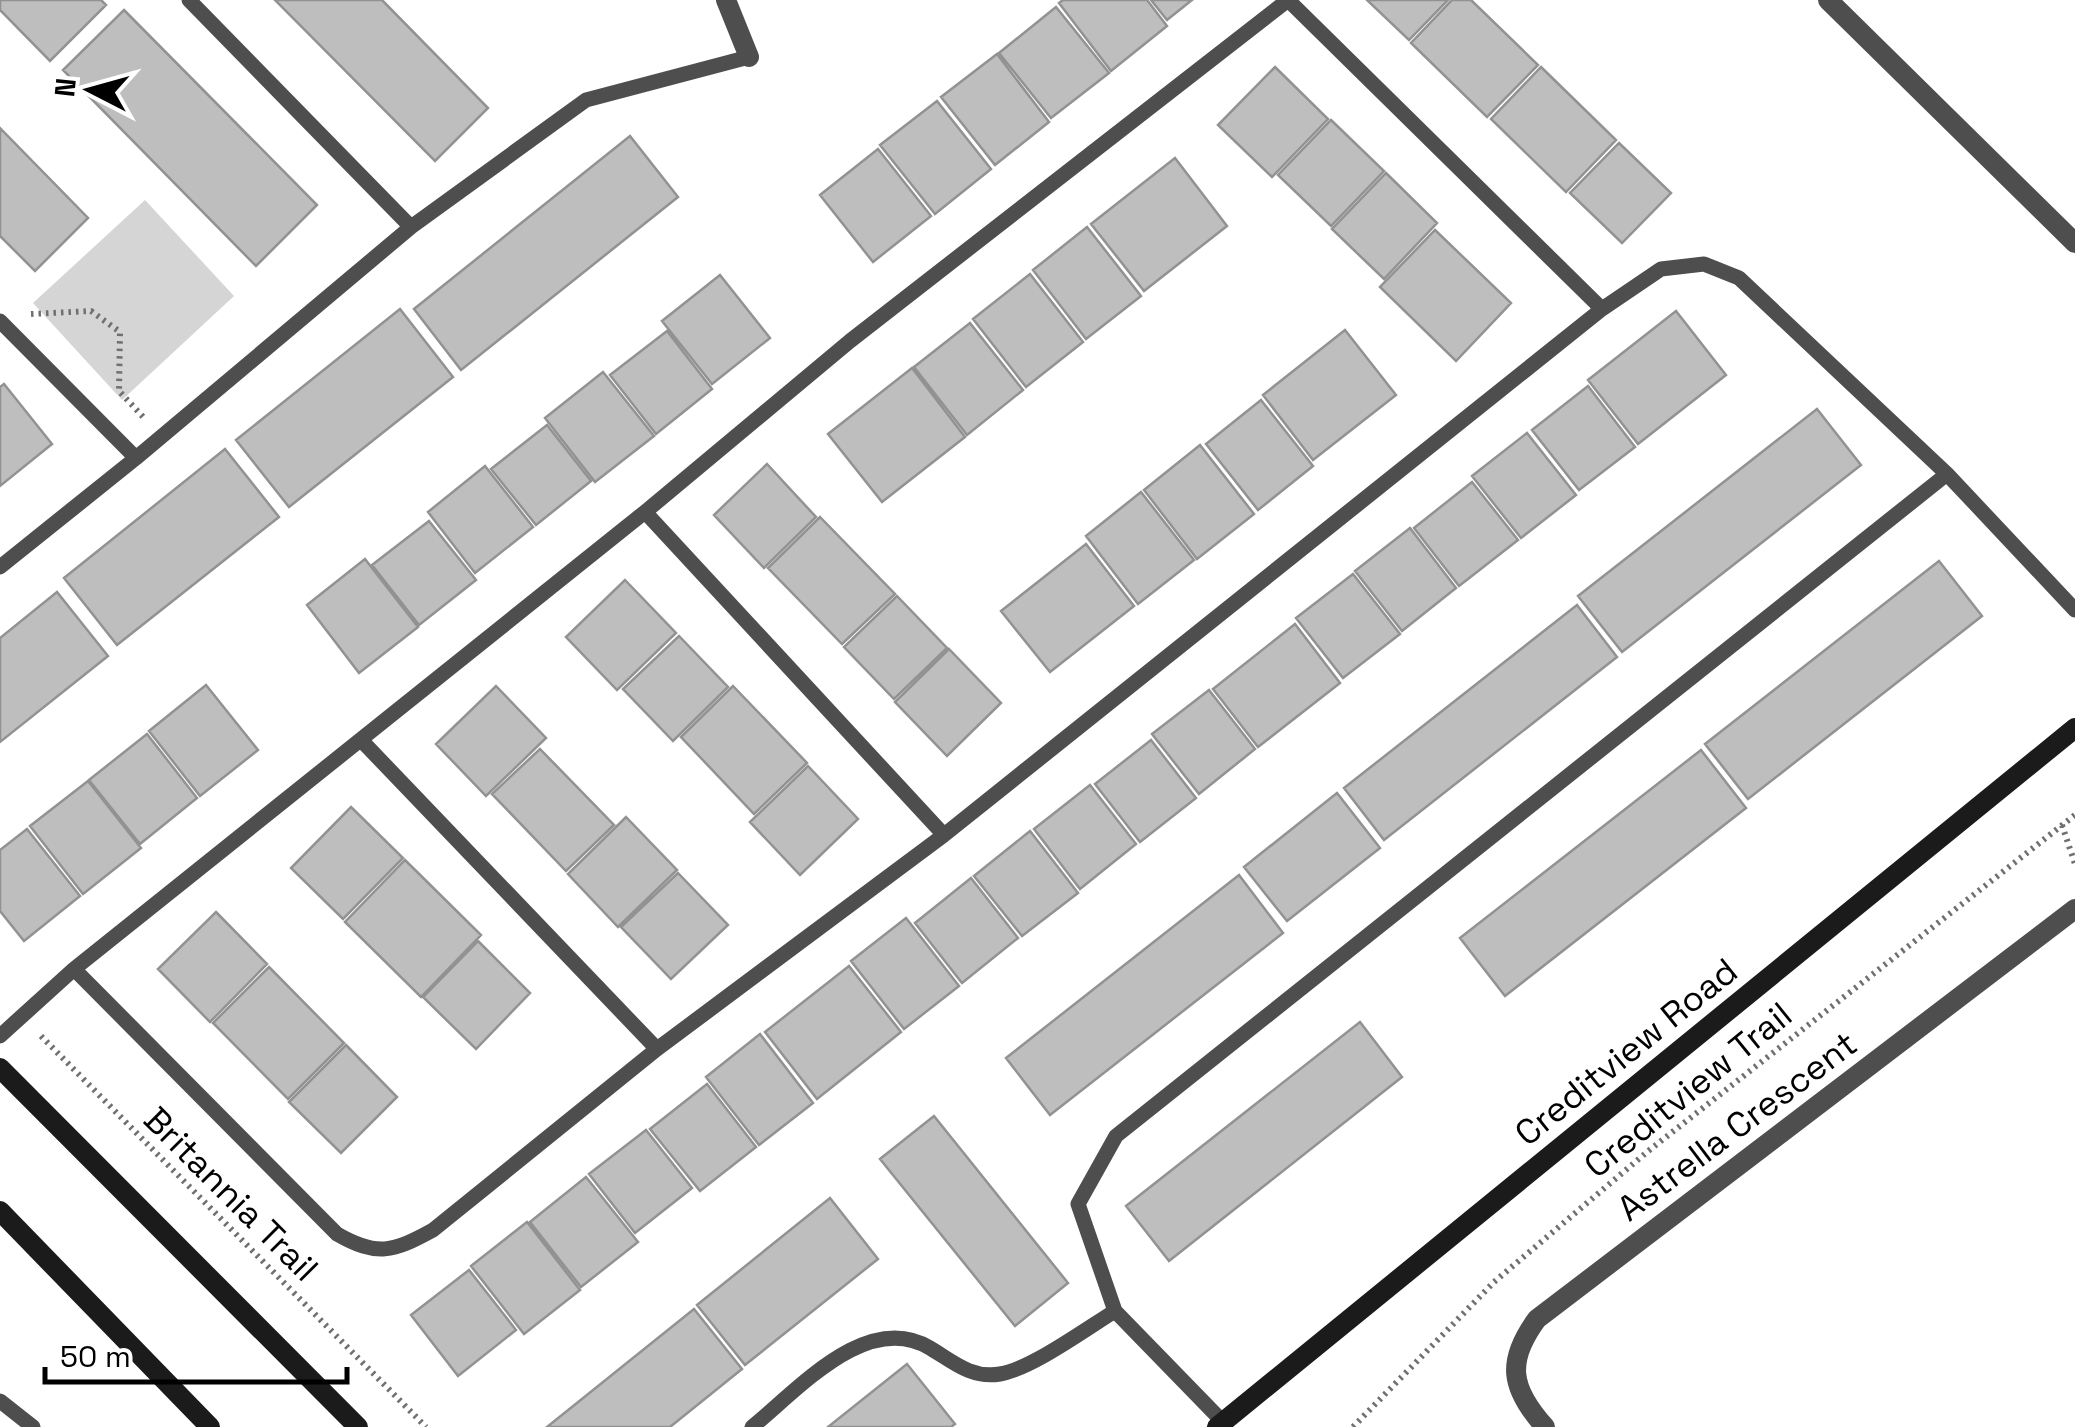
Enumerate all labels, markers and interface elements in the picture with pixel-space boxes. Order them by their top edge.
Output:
north arrow [40,40,140,140]
text: N [46,76,84,99]
street label: Creditview Road [1506,949,1746,1155]
street label: Creditview Trail [1575,993,1801,1187]
street label: Astrella Crescent [1608,1022,1866,1230]
street label: Britannia Trail [135,1098,327,1290]
scale bar [45,1322,348,1384]
text: 50 m [60,1337,131,1376]

